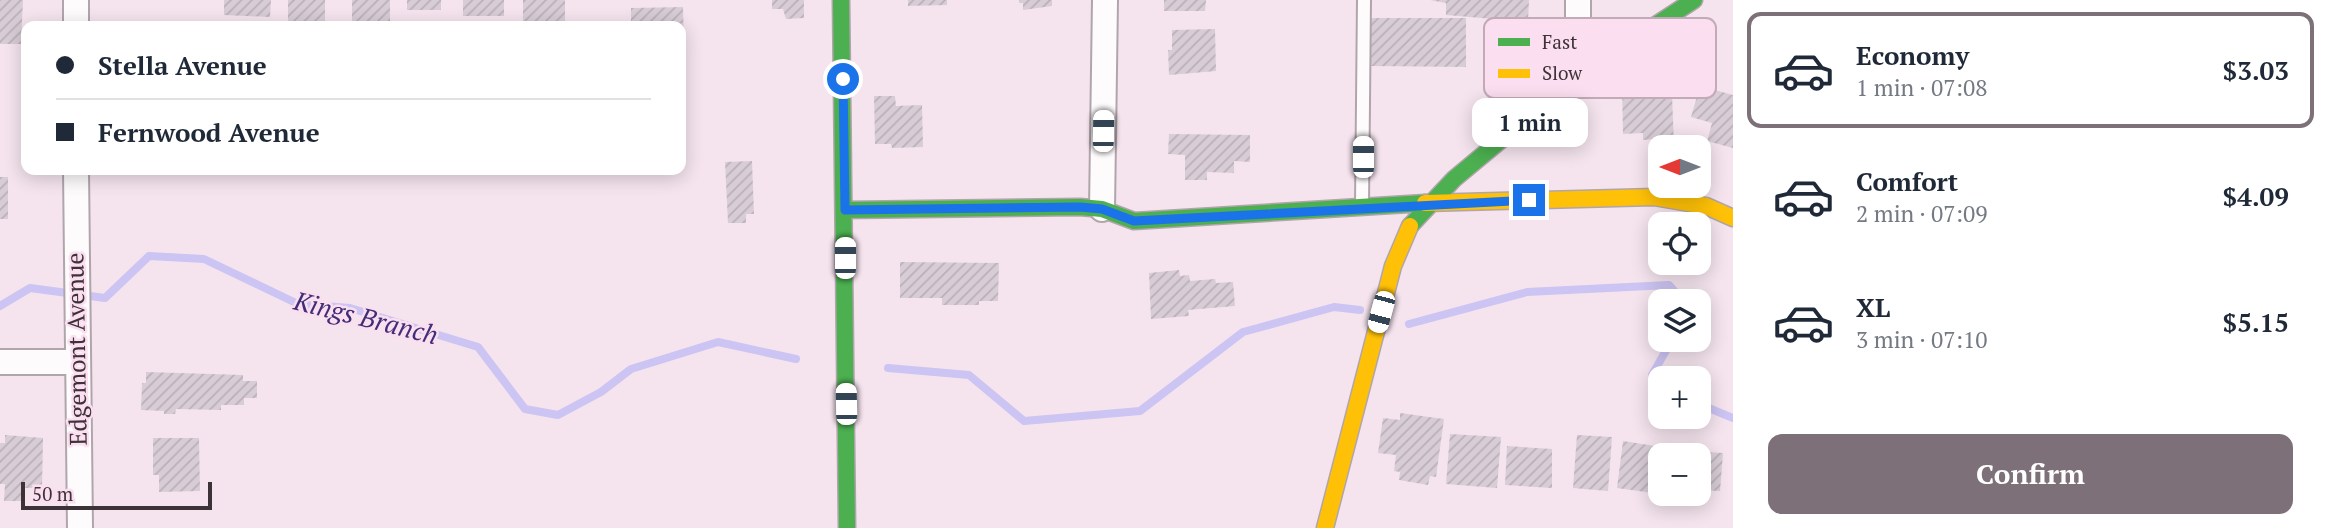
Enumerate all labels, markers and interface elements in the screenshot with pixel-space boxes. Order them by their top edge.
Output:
legend [1484,18,1716,98]
text: Fast [1542,29,1577,54]
text: Economy [1856,38,1969,72]
icon: car [1772,39,1835,102]
text: Stella Avenue [98,48,267,82]
text: $3.03 [2223,53,2289,87]
text: Slow [1542,60,1583,85]
route start [827,63,859,95]
text: 1 min · 07:08 [1856,72,1988,103]
callout: 1 min [1471,99,1587,148]
text: 1 min [1499,107,1561,138]
car [1093,110,1114,152]
text: Fernwood Avenue [98,115,320,149]
north arrow [1648,135,1712,198]
map controls [1648,135,1711,506]
car [1353,136,1374,178]
text: Comfort [1856,164,1958,198]
icon: car [1772,165,1835,228]
text: $4.09 [2223,179,2289,213]
route end [1513,184,1545,216]
text: 2 min · 07:09 [1856,198,1988,229]
button: locate [1648,212,1711,275]
car [835,237,856,279]
street label: Edgemont Avenue [58,252,94,446]
water label: Kings Branch [290,282,442,351]
car [1366,289,1397,335]
button: layers [1648,289,1711,352]
text: XL [1856,290,1890,324]
icon: car [1772,291,1835,354]
text: $5.15 [2223,305,2289,339]
text: 3 min · 07:10 [1856,324,1988,355]
button: + [1648,366,1711,429]
car [836,383,857,425]
button: Confirm [1768,434,2293,514]
button: − [1648,443,1711,506]
scale bar [21,479,212,511]
text: 50 m [32,481,73,506]

